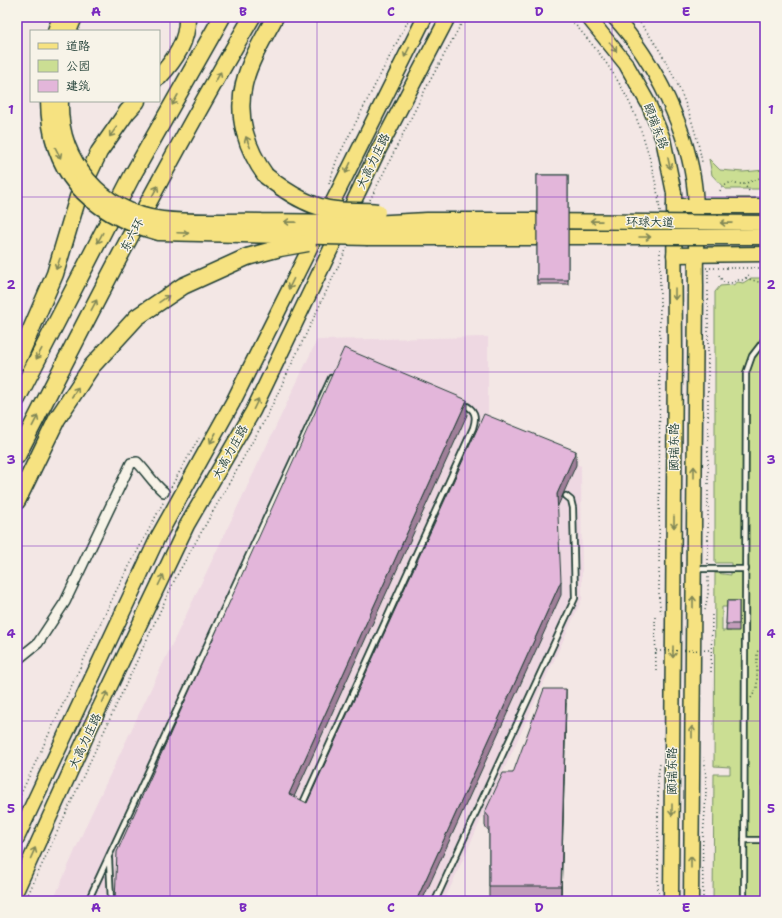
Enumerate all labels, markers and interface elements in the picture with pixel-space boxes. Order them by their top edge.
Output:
text: A [91,3,101,20]
text: B [239,3,247,20]
text: C [387,3,395,20]
text: D [534,3,544,20]
text: E [682,3,691,20]
legend [30,30,160,102]
text: 道路 [66,38,90,54]
one-way arrow [609,41,617,52]
one-way arrow [403,46,411,58]
text: 公园 [66,58,90,74]
one-way arrow [214,71,222,83]
text: 建筑 [66,78,90,94]
one-way arrow [171,94,179,106]
text: 1 [8,101,14,118]
street label: 颐瑞东路 [640,101,672,151]
text: 1 [768,101,774,118]
one-way arrow [109,126,117,137]
street label: 大高力庄路 [353,131,393,191]
one-way arrow [243,137,251,149]
one-way arrow [55,146,62,158]
one-way arrow [665,156,673,169]
one-way arrow [344,161,351,173]
one-way arrow [152,185,159,197]
street label: 环球大道 [626,214,674,230]
street label: 东六环 [116,215,148,255]
one-way arrow [590,217,603,225]
one-way arrow [284,218,297,226]
one-way arrow [720,219,733,227]
one-way arrow [176,229,189,236]
one-way arrow [95,232,103,244]
one-way arrow [638,233,651,241]
one-way arrow [54,257,61,270]
text: 2 [6,276,16,293]
text: 2 [766,276,776,293]
one-way arrow [287,278,294,290]
one-way arrow [671,287,679,300]
one-way arrow [158,295,169,303]
one-way arrow [90,300,98,312]
one-way arrow [35,347,43,359]
one-way arrow [71,386,79,398]
one-way arrow [253,398,260,410]
one-way arrow [31,415,39,427]
street label: 大高力庄路 [208,422,252,482]
street label: 颐瑞东路 [666,423,682,471]
one-way arrow [209,432,216,444]
text: 3 [6,451,16,468]
text: 3 [766,451,776,468]
one-way arrow [690,466,698,479]
one-way arrow [670,515,678,528]
one-way arrow [158,574,165,586]
one-way arrow [689,596,697,609]
text: 4 [6,625,16,642]
text: 4 [766,625,776,642]
one-way arrow [669,645,677,658]
one-way arrow [102,692,109,704]
street label: 大高力庄路 [65,710,105,772]
one-way arrow [688,726,696,739]
street label: 颐瑞东路 [664,747,680,795]
text: 5 [7,800,15,817]
text: 5 [767,800,775,817]
one-way arrow [668,803,676,816]
one-way arrow [30,848,37,860]
one-way arrow [687,856,695,869]
text: A [91,899,101,916]
text: B [239,899,247,916]
text: C [387,899,395,916]
text: D [534,899,544,916]
text: E [682,899,691,916]

